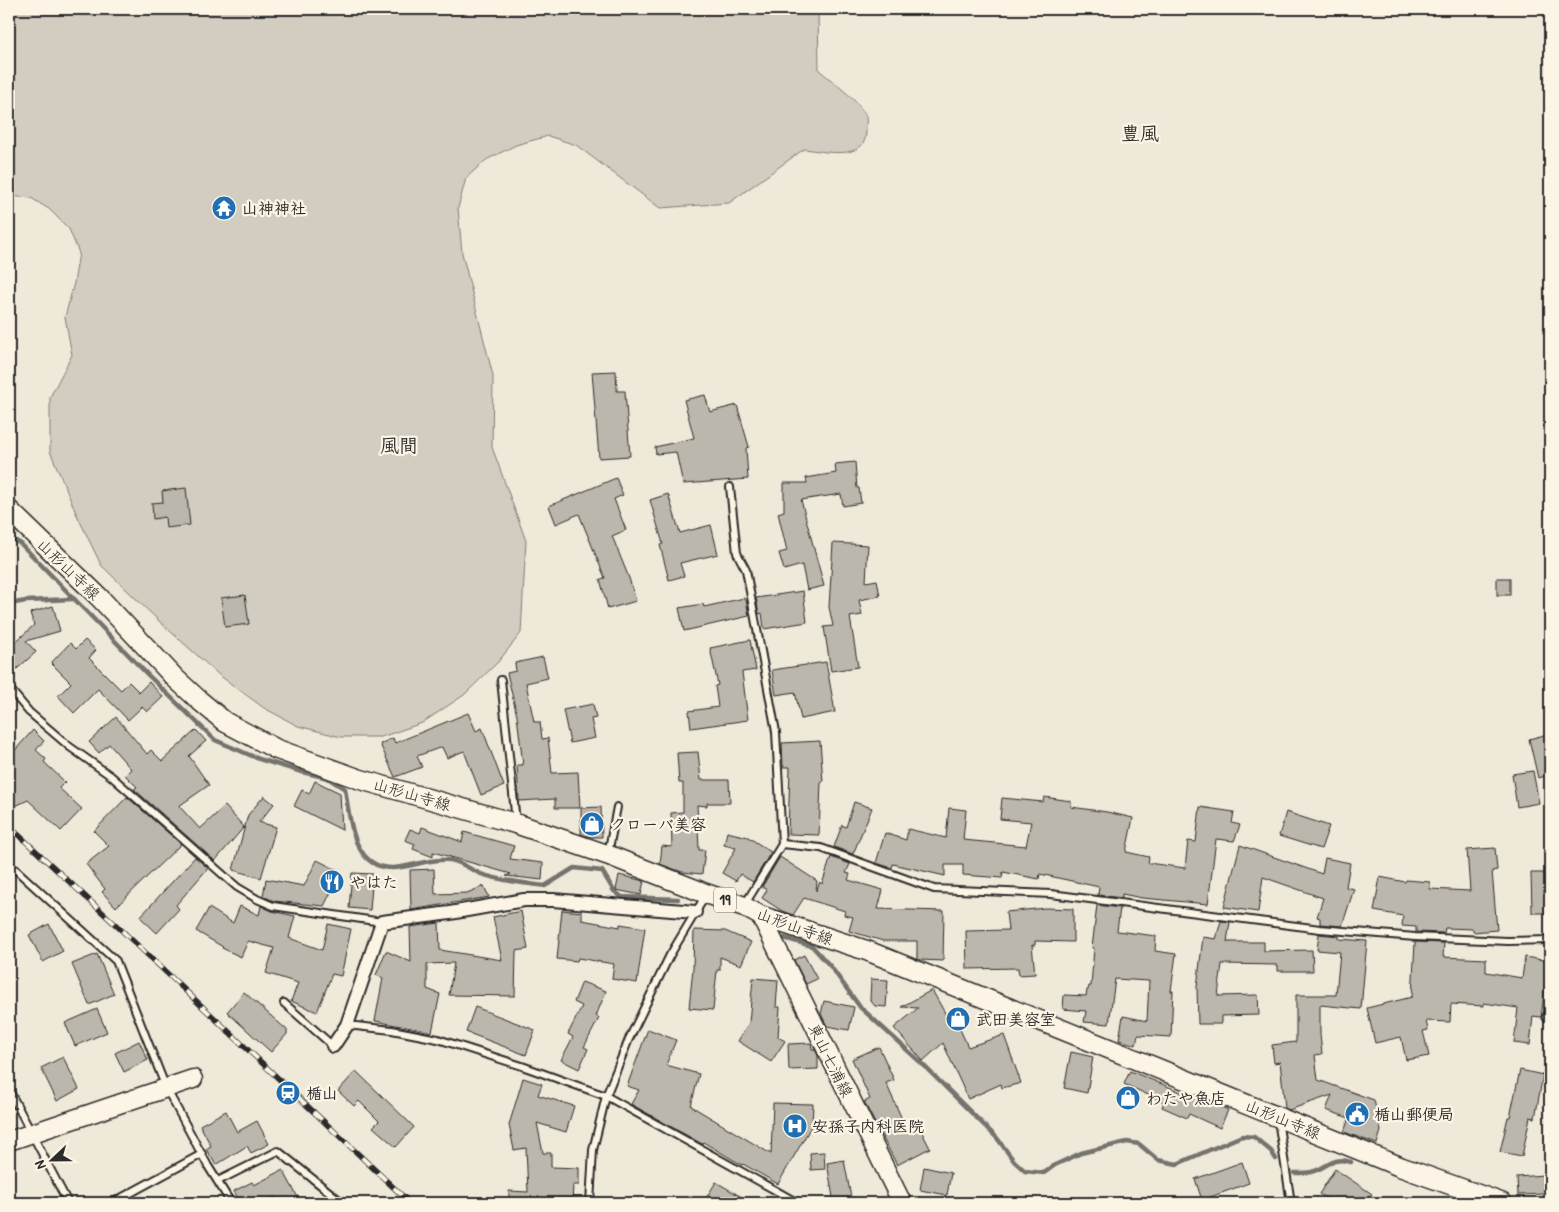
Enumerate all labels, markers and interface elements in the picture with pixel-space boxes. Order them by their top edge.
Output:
district label: 豊風 [1121,120,1159,146]
temple icon: 山神神社 [211,195,237,221]
place label: 山神神社 [242,197,306,219]
district label: 風間 [380,432,418,458]
street label: 山形山寺線 [33,533,105,605]
street label: 山形山寺線 [371,772,453,816]
shop icon: クローバ美容 [579,811,605,837]
place label: クローバ美容 [610,813,706,835]
restaurant icon: やはた [319,869,345,895]
place label: やはた [350,871,398,893]
road number: 19 [714,888,736,912]
street label: 山形山寺線 [754,902,836,950]
shop icon: 武田美容室 [945,1006,971,1032]
place label: 武田美容室 [976,1008,1056,1030]
street label: 東山七浦線 [804,1019,858,1101]
station icon: 楯山 [275,1080,301,1106]
place label: 楯山 [306,1082,338,1104]
shop icon: わたや魚店 [1115,1085,1141,1111]
place label: わたや魚店 [1146,1087,1226,1109]
street label: 山形山寺線 [1242,1094,1324,1144]
public building icon: 楯山郵便局 [1344,1101,1370,1127]
place label: 楯山郵便局 [1374,1103,1454,1125]
hospital icon: 安孫子内科医院 [782,1113,808,1139]
place label: 安孫子内科医院 [812,1115,924,1137]
north arrow [28,1134,78,1184]
text: N [29,1158,50,1172]

